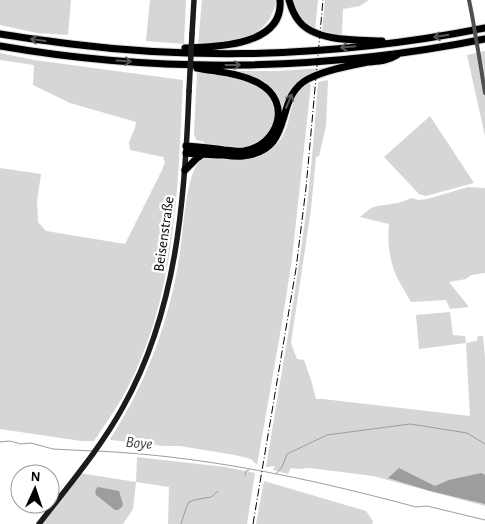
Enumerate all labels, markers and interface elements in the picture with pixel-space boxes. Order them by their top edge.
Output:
one-way arrow [433,31,449,41]
one-way arrow [30,34,46,44]
one-way arrow [341,43,357,52]
one-way arrow [116,56,132,66]
one-way arrow [224,60,241,70]
one-way arrow [285,94,295,109]
street label: Beisenstraße [151,195,177,273]
water label: Boye [125,434,153,452]
north arrow [10,464,60,514]
text: N [30,470,41,484]

